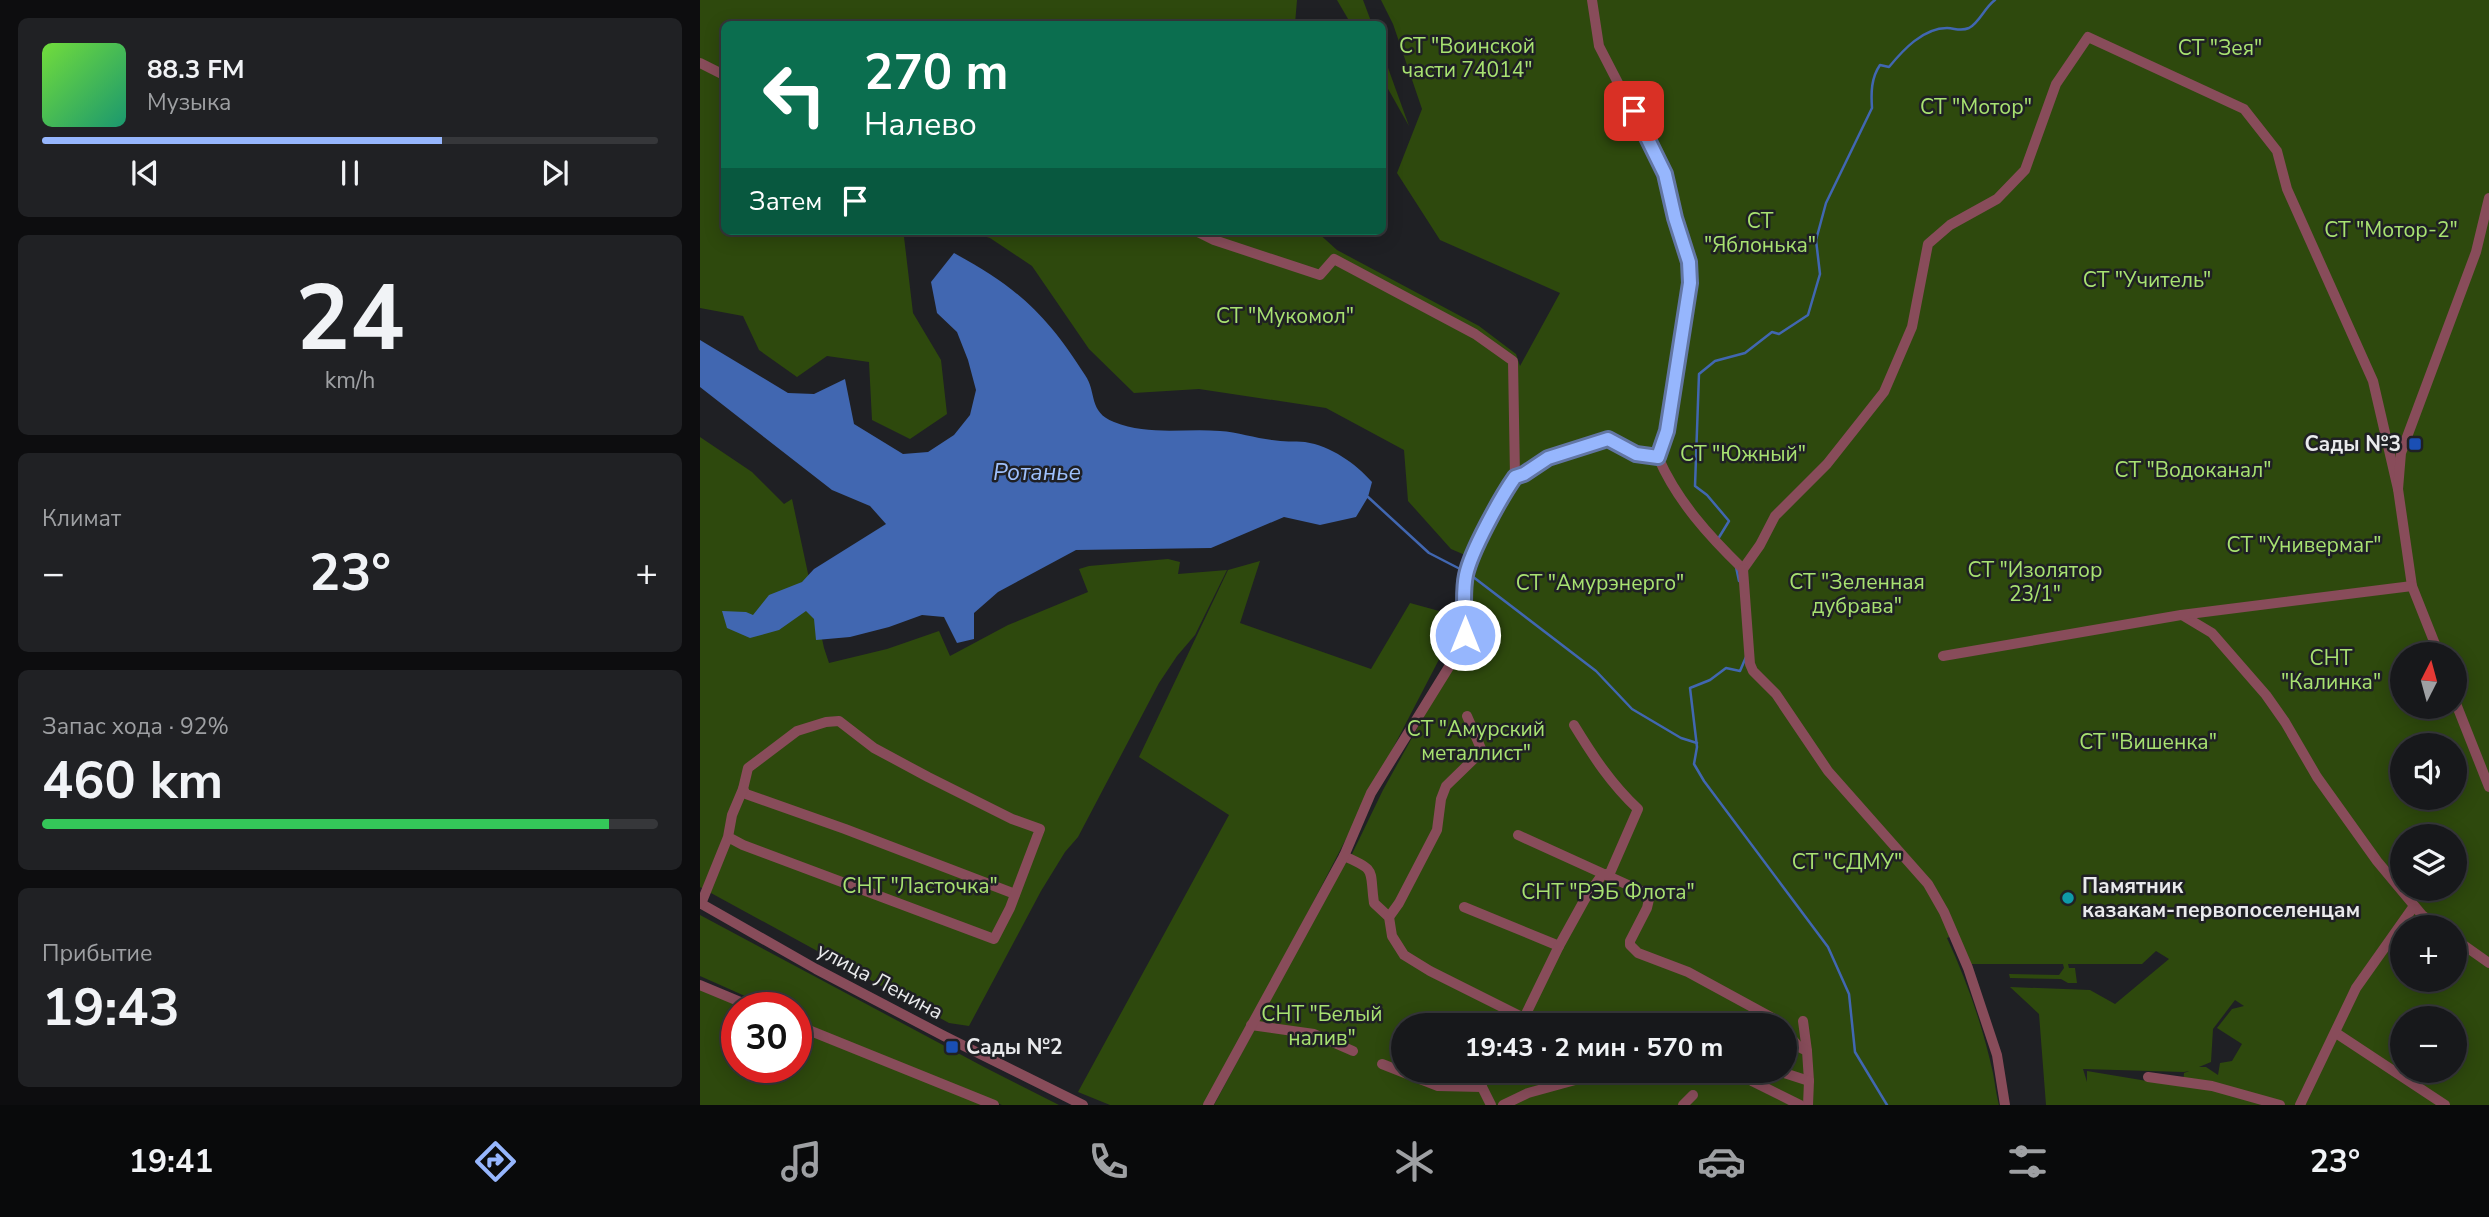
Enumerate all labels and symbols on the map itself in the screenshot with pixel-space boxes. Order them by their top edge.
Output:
park label: СТ "Воинской части 74014" [1399,32,1535,84]
park label: СТ "Зея" [2178,34,2262,62]
pin [1604,81,1664,141]
park label: СТ "Мотор" [1920,93,2032,121]
park label: СТ "Яблонька" [1704,207,1816,259]
park label: СТ "Мотор-2" [2324,216,2458,244]
park label: СТ "Учитель" [2083,266,2211,294]
park label: СТ "Мукомол" [1216,302,1354,330]
place label: Сады №3 [2304,430,2401,458]
marker: Сады №3 [2407,436,2423,452]
park label: СТ "Южный" [1680,440,1806,468]
park label: СТ "Водоканал" [2115,456,2271,484]
water label: Ротанье [993,457,1081,488]
park label: СТ "Универмаг" [2226,531,2382,559]
park label: СТ "Изолятор 23/1" [1968,556,2102,608]
park label: СТ "Зеленная дубрава" [1789,568,1925,620]
park label: СТ "Амурэнерго" [1516,569,1684,597]
position arrow [1428,598,1502,672]
north arrow [2390,642,2468,719]
park label: СНТ "Калинка" [2281,644,2381,696]
park label: СТ "Амурский металлист" [1407,715,1545,767]
park label: СТ "Вишенка" [2079,728,2217,756]
park label: СТ "СДМУ" [1792,848,1902,876]
park label: СНТ "Ласточка" [842,872,998,900]
place label: Памятник казакам-первопоселенцам [2082,872,2360,924]
park label: СНТ "РЭБ Флота" [1521,878,1695,906]
marker: Памятник казакам-первопоселенцам [2060,890,2076,906]
street label: улица Ленина [812,936,948,1026]
speed limit sign: 30 [721,992,812,1083]
park label: СНТ "Белый налив" [1261,1000,1383,1052]
place label: Сады №2 [966,1033,1063,1061]
marker: Сады №2 [944,1039,960,1055]

